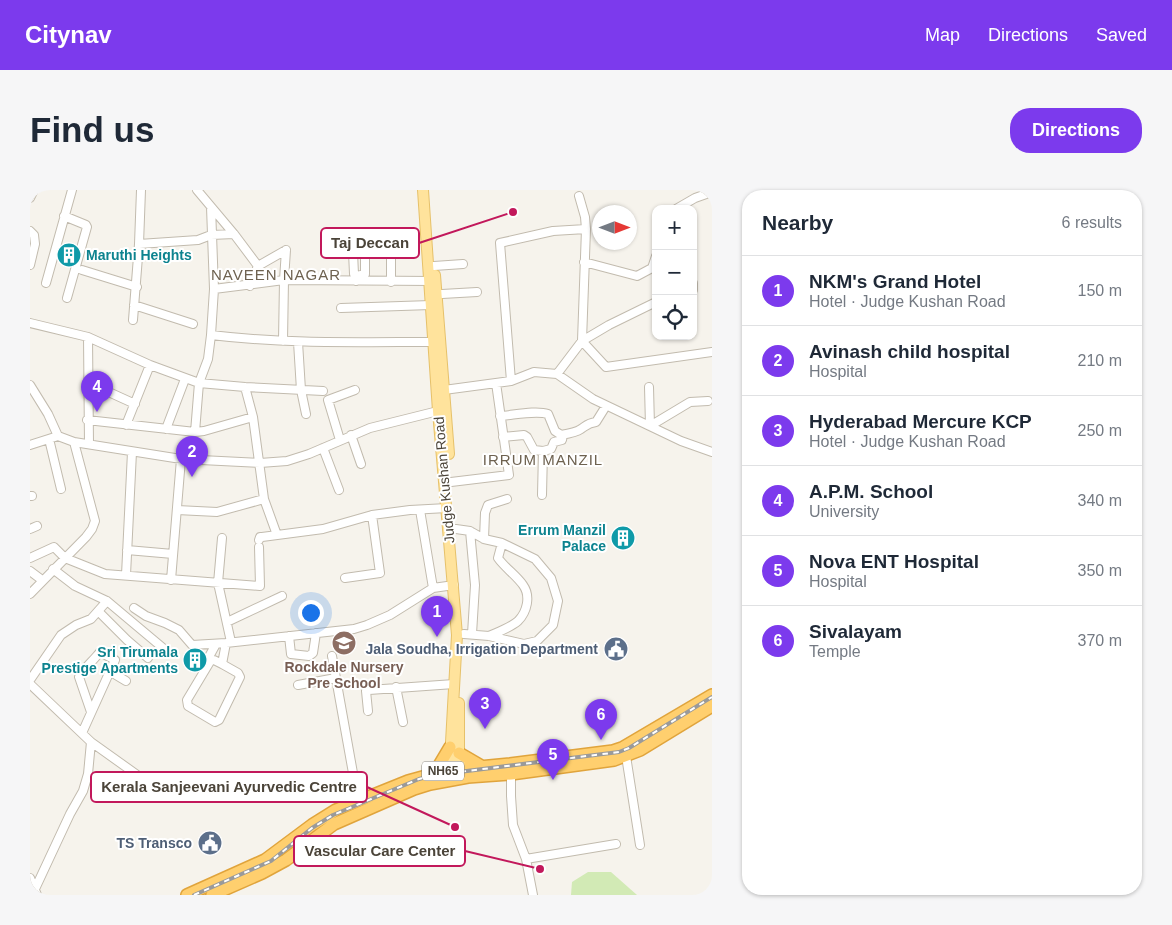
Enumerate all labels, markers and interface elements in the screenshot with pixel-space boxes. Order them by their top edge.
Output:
text: Citynav [25,21,112,48]
text: Map [925,25,960,45]
text: Directions [988,25,1068,45]
text: Saved [1096,25,1147,45]
button: Directions [1010,108,1142,153]
text: Find us [30,110,154,149]
north arrow [592,205,637,250]
map controls [652,205,697,340]
button: + [652,205,697,250]
text: Nearby [762,211,833,234]
text: 6 results [1062,214,1122,231]
callout: Taj Deccan [321,228,419,258]
text: Taj Deccan [331,234,409,251]
building icon: Maruthi Heights [56,242,82,268]
place label: Maruthi Heights [86,247,192,263]
button: − [652,250,697,295]
district label: NAVEEN NAGAR [211,266,341,283]
text: NKM's Grand Hotel [809,271,981,292]
text: 1 [774,282,782,299]
text: 150 m [1078,282,1122,299]
text: Hotel · Judge Kushan Road [809,293,1006,310]
button: locate [652,295,697,340]
text: Avinash child hospital [809,341,1010,362]
text: 2 [774,352,782,369]
text: 210 m [1078,352,1122,369]
text: Hospital [809,363,867,380]
pin: 4 [81,371,113,412]
text: Hyderabad Mercure KCP [809,411,1032,432]
street label: Judge Kushan Road [431,416,457,544]
text: 3 [774,422,782,439]
text: 250 m [1078,422,1122,439]
text: Hotel · Judge Kushan Road [809,433,1006,450]
pin: 2 [176,436,208,477]
district label: IRRUM MANZIL [483,451,603,468]
text: A.P.M. School [809,481,933,502]
text: 4 [774,492,782,509]
text: 340 m [1078,492,1122,509]
text: University [809,503,879,520]
place label: Errum Manzil Palace [518,522,606,554]
building icon: Errum Manzil Palace [610,525,636,551]
text: Nova ENT Hospital [809,551,979,572]
text: 5 [774,562,782,579]
text: 350 m [1078,562,1122,579]
text: Hospital [809,573,867,590]
pin: 1 [421,596,453,637]
your location [298,600,324,626]
text: Sivalayam [809,621,902,642]
school or university icon: Rockdale Nursery Pre School [331,630,357,656]
text: 6 [774,632,782,649]
text: 370 m [1078,632,1122,649]
public building icon: Jala Soudha, Irrigation Department [603,636,629,662]
place label: Jala Soudha, Irrigation Department [365,641,598,657]
text: Temple [809,643,861,660]
place label: Sri Tirumala Prestige Apartments [42,644,178,676]
building icon: Sri Tirumala Prestige Apartments [182,647,208,673]
place label: Rockdale Nursery Pre School [284,659,404,691]
pin: 3 [469,688,501,729]
pin: 6 [585,699,617,740]
pin: 5 [537,739,569,780]
road number: NH65 [422,762,464,780]
callout: Kerala Sanjeevani Ayurvedic Centre [91,772,367,802]
text: Kerala Sanjeevani Ayurvedic Centre [101,778,357,795]
public building icon: TS Transco [197,830,223,856]
place label: TS Transco [117,835,192,851]
callout: Vascular Care Center [294,836,465,866]
text: Vascular Care Center [305,842,456,859]

